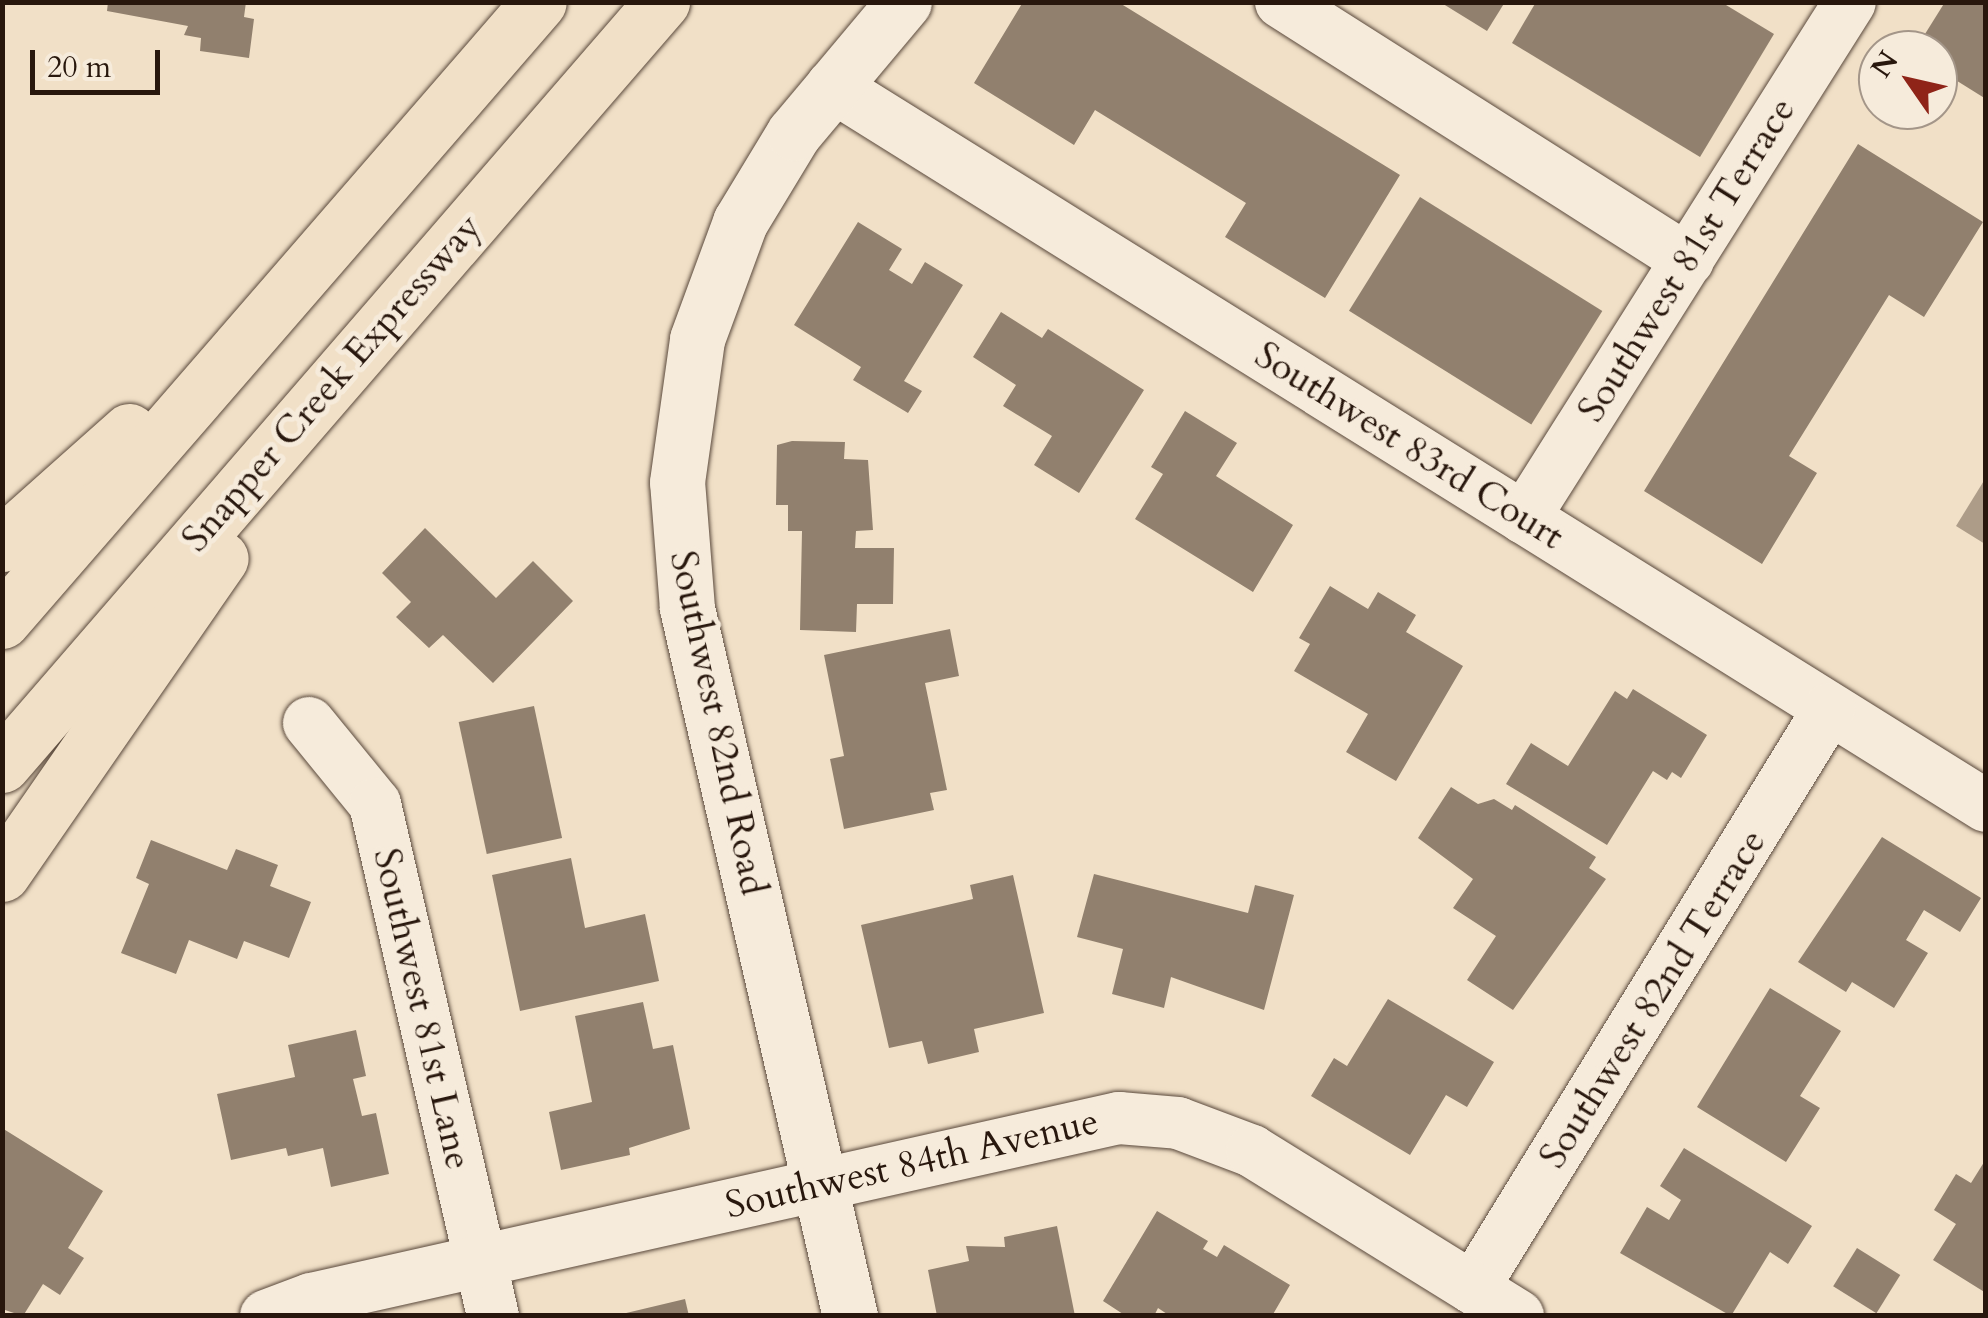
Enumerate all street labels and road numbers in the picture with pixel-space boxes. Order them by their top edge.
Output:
street label: Southwest 81st Terrace [1569,89,1805,431]
street label: Snapper Creek Expressway [173,205,491,561]
street label: Southwest 83rd Court [1246,332,1572,560]
street label: Southwest 82nd Road [659,547,777,899]
street label: Southwest 82nd Terrace [1530,821,1776,1177]
street label: Southwest 81st Lane [363,844,481,1174]
street label: Southwest 84th Avenue [721,1099,1103,1229]

